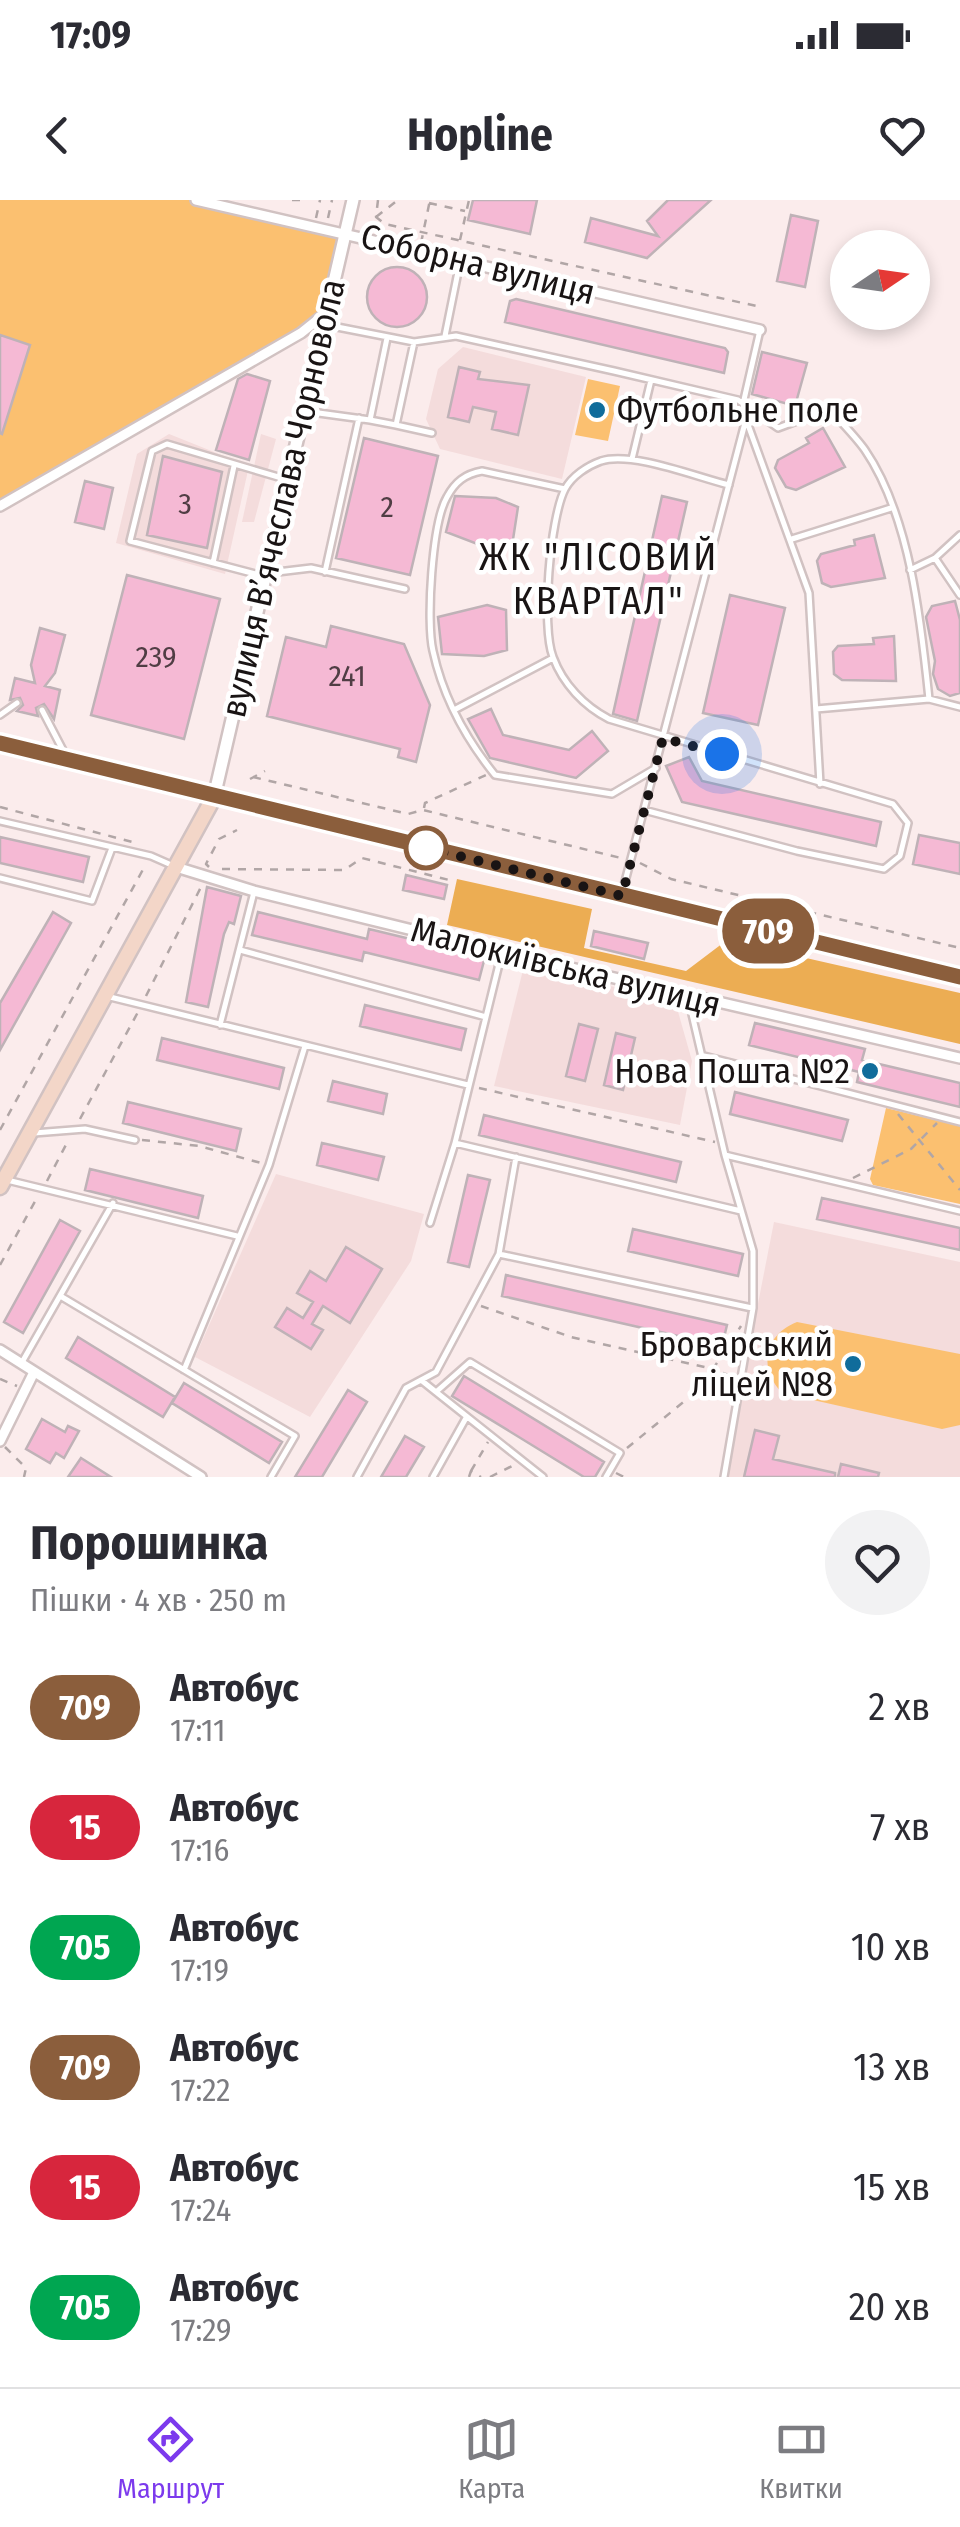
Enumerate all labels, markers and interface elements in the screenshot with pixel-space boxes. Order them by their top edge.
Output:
text: 17:09 [50,12,131,58]
icon: back [30,108,85,163]
text: Hopline [407,108,553,162]
icon: heart [875,108,930,163]
street label: Соборна вулиця [357,215,599,313]
north arrow [830,230,930,330]
map controls [830,230,930,330]
street label: вулиця Вʼячеслава Чорновола [212,275,354,721]
place label: Футбольне поле [617,389,859,431]
marker: Футбольне поле [586,399,608,421]
house number: 3 [178,486,192,522]
house number: 2 [380,489,394,525]
district label: ЖК "ЛІСОВИЙ КВАРТАЛ" [479,534,719,624]
house number: 239 [136,639,176,675]
house number: 241 [328,658,366,694]
your location [697,729,747,779]
unlabelled marker [405,827,447,869]
line badge: 709 [710,898,826,964]
street label: Малокиївська вулиця [407,908,725,1026]
text: 709 [742,910,794,952]
place label: Нова Пошта №2 [614,1050,850,1092]
marker: Нова Пошта №2 [859,1060,881,1082]
place label: Броварський ліцей №8 [639,1323,833,1405]
marker: Броварський ліцей №8 [842,1353,864,1375]
button: heart [825,1510,930,1615]
text: Порошинка [30,1514,268,1572]
text: Пішки · 4 хв · 250 m [30,1581,287,1619]
text: Автобус [170,1665,299,1711]
text: 2 хв [869,1684,930,1730]
text: 709 [59,1686,111,1728]
text: 17:11 [170,1711,225,1749]
text: Автобус [170,1785,299,1831]
text: 7 хв [870,1804,930,1850]
text: 15 [69,1806,101,1848]
text: 17:16 [170,1831,229,1869]
text: Автобус [170,1905,299,1951]
text: 10 хв [851,1924,930,1970]
text: 705 [60,1926,110,1968]
text: 17:19 [170,1951,229,1989]
text: Автобус [170,2025,299,2071]
text: 13 хв [853,2044,930,2090]
text: 709 [59,2046,111,2088]
text: 17:22 [170,2071,230,2109]
text: Автобус [170,2145,299,2191]
text: 15 хв [853,2164,930,2210]
text: 15 [69,2166,101,2208]
text: 17:24 [170,2191,231,2229]
text: Автобус [170,2265,299,2311]
text: 20 хв [849,2284,930,2330]
text: 705 [60,2286,110,2328]
text: 17:29 [170,2311,232,2349]
tab: Маршрут [117,2412,224,2505]
tab: Карта [458,2412,525,2505]
tab: Квитки [759,2412,843,2505]

